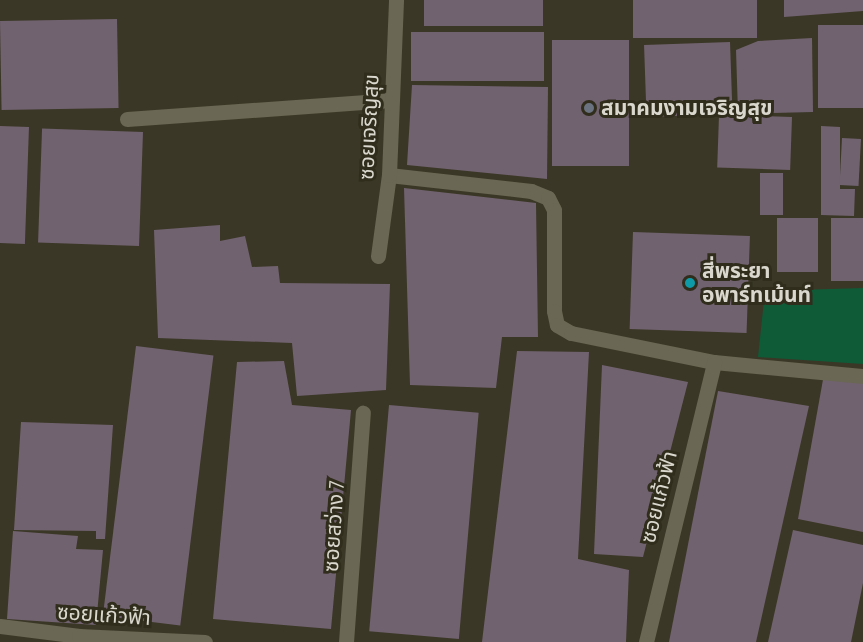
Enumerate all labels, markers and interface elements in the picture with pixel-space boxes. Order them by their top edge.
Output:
street label: ซอยเจริญสุข [354,74,384,180]
place label: สมาคมงามเจริญสุข [601,95,773,121]
marker: สมาคมงามเจริญสุข [582,101,596,115]
place label: สี่พระยา อพาร์ทเม้นท์ [702,258,811,308]
marker: สี่พระยา อพาร์ทเม้นท์ [683,276,697,290]
street label: ซอยแก้วฟ้า [635,448,683,546]
street label: ซอยสว่าง 7 [318,479,350,573]
street label: ซอยแก้วฟ้า [56,599,152,631]

